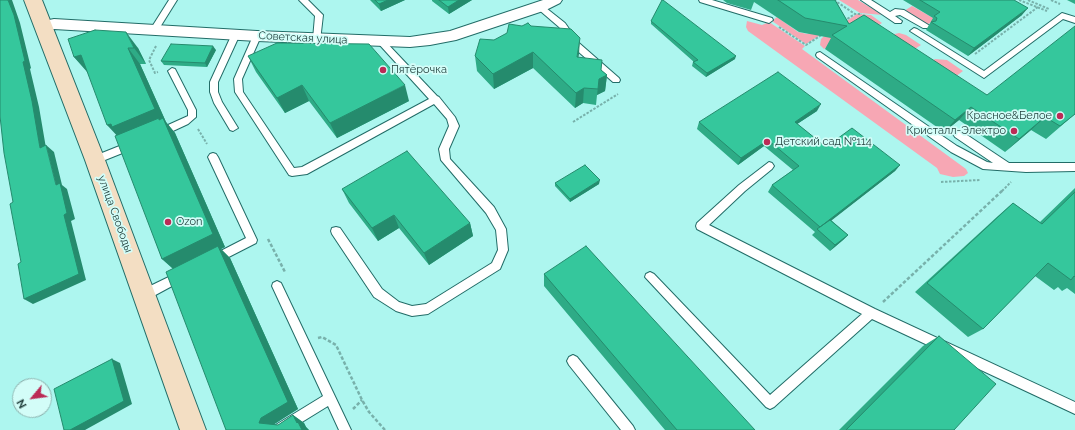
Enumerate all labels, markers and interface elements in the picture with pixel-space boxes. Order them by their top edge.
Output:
street label: Советская улица [258,29,348,47]
place label: Пятёрочка [391,63,447,77]
marker: Пятёрочка [378,65,388,75]
place label: Красное&Белое [967,109,1052,123]
marker: Красное&Белое [1055,111,1065,121]
place label: Кристалл-Электро [906,124,1006,138]
marker: Кристалл-Электро [1009,126,1019,136]
place label: Детский сад №114 [775,135,872,149]
marker: Детский сад №114 [762,137,772,147]
street label: улица Свободы [95,174,135,254]
place label: Ozon [176,215,203,229]
marker: Ozon [163,217,173,227]
north arrow [12,378,52,418]
text: N [14,397,30,410]

